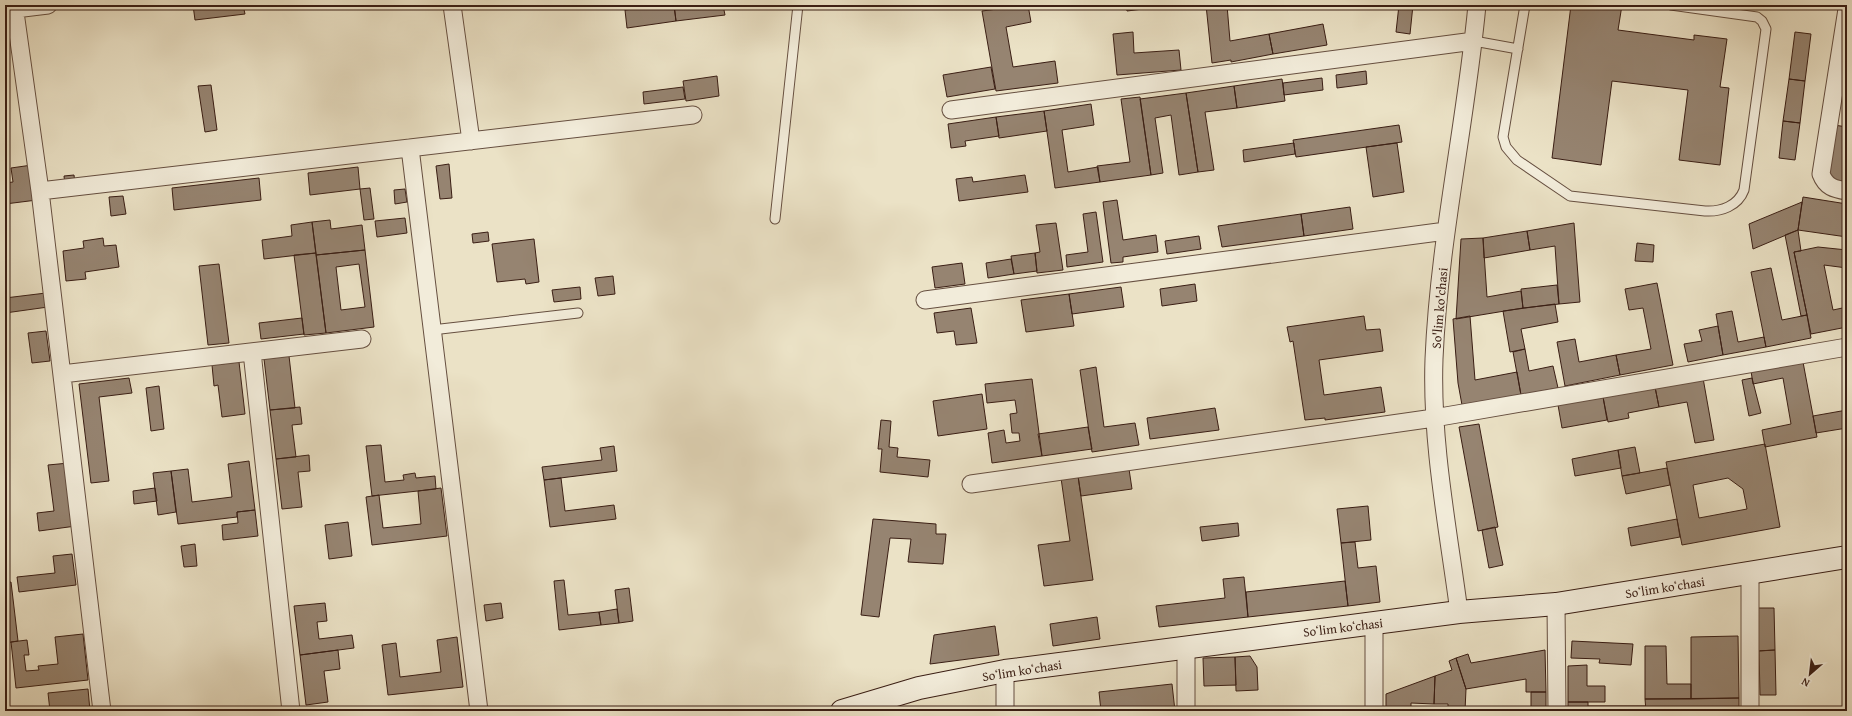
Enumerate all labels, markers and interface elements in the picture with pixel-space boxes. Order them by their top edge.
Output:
street label: So'lim ko'chasi [1426,266,1453,349]
street label: Soʻlim koʻchasi [1624,572,1707,603]
street label: Soʻlim koʻchasi [1302,613,1384,642]
north arrow [1790,654,1830,694]
street label: Soʻlim koʻchasi [981,655,1064,686]
text: N [1798,674,1812,692]

